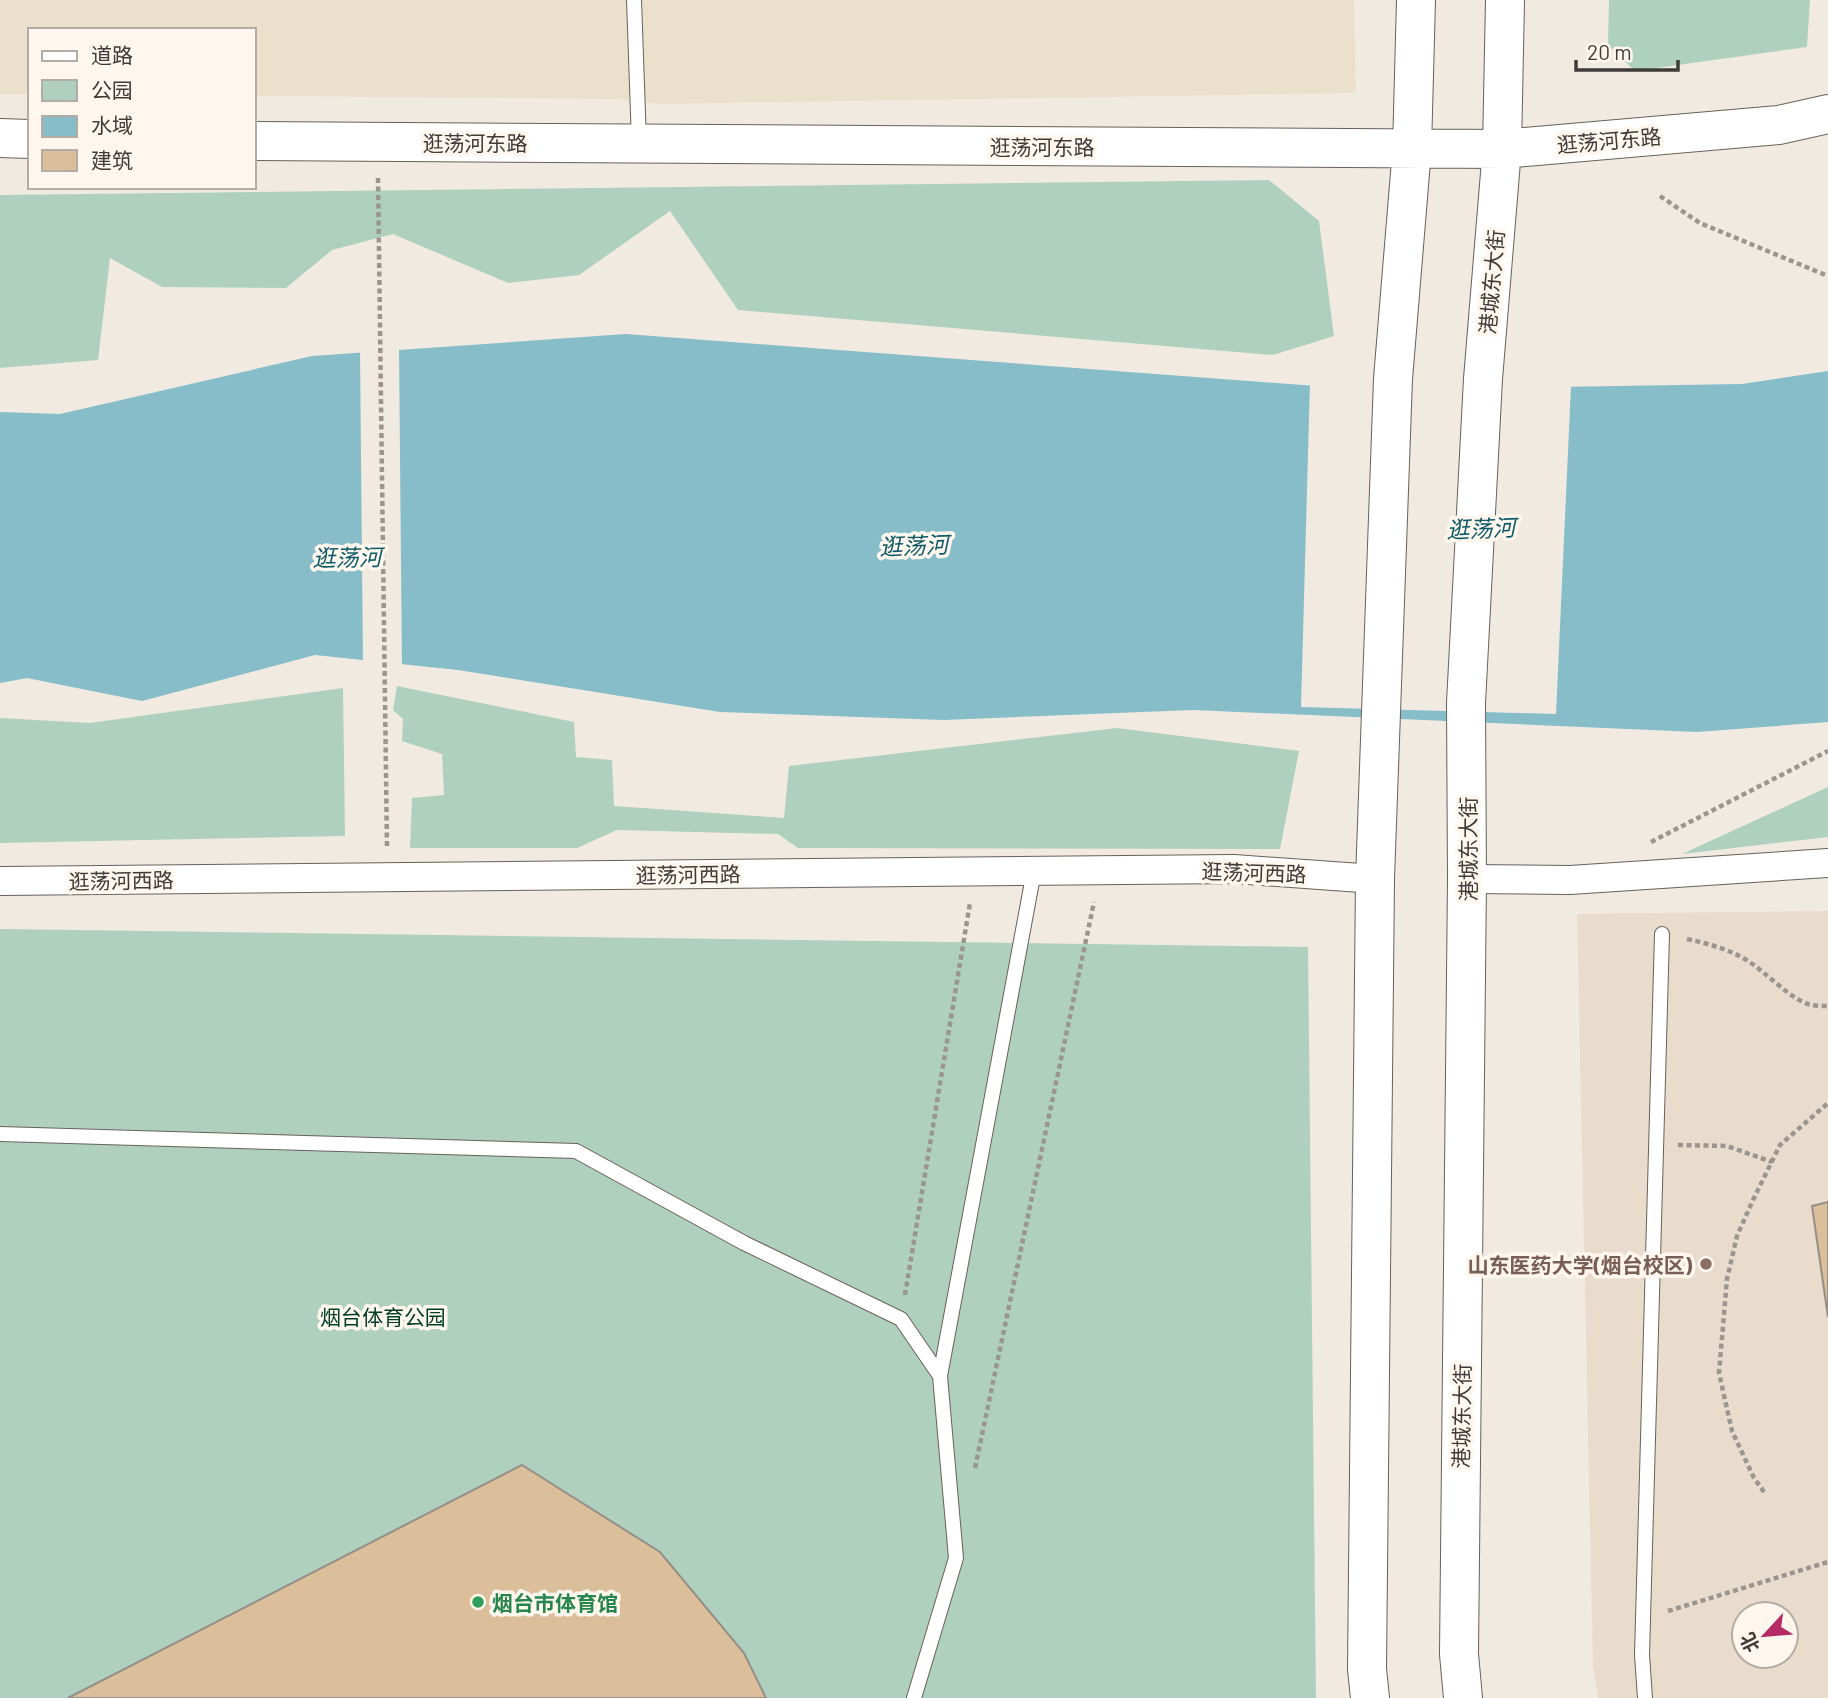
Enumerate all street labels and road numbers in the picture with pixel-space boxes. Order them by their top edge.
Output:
street label: 逛荡河东路 [1556,123,1662,157]
street label: 逛荡河东路 [423,130,528,155]
street label: 逛荡河东路 [990,134,1095,159]
street label: 港城东大街 [1474,229,1508,335]
street label: 港城东大街 [1455,797,1480,902]
street label: 逛荡河西路 [1201,858,1307,886]
street label: 逛荡河西路 [635,861,741,887]
street label: 逛荡河西路 [68,867,174,893]
street label: 港城东大街 [1448,1363,1474,1469]

